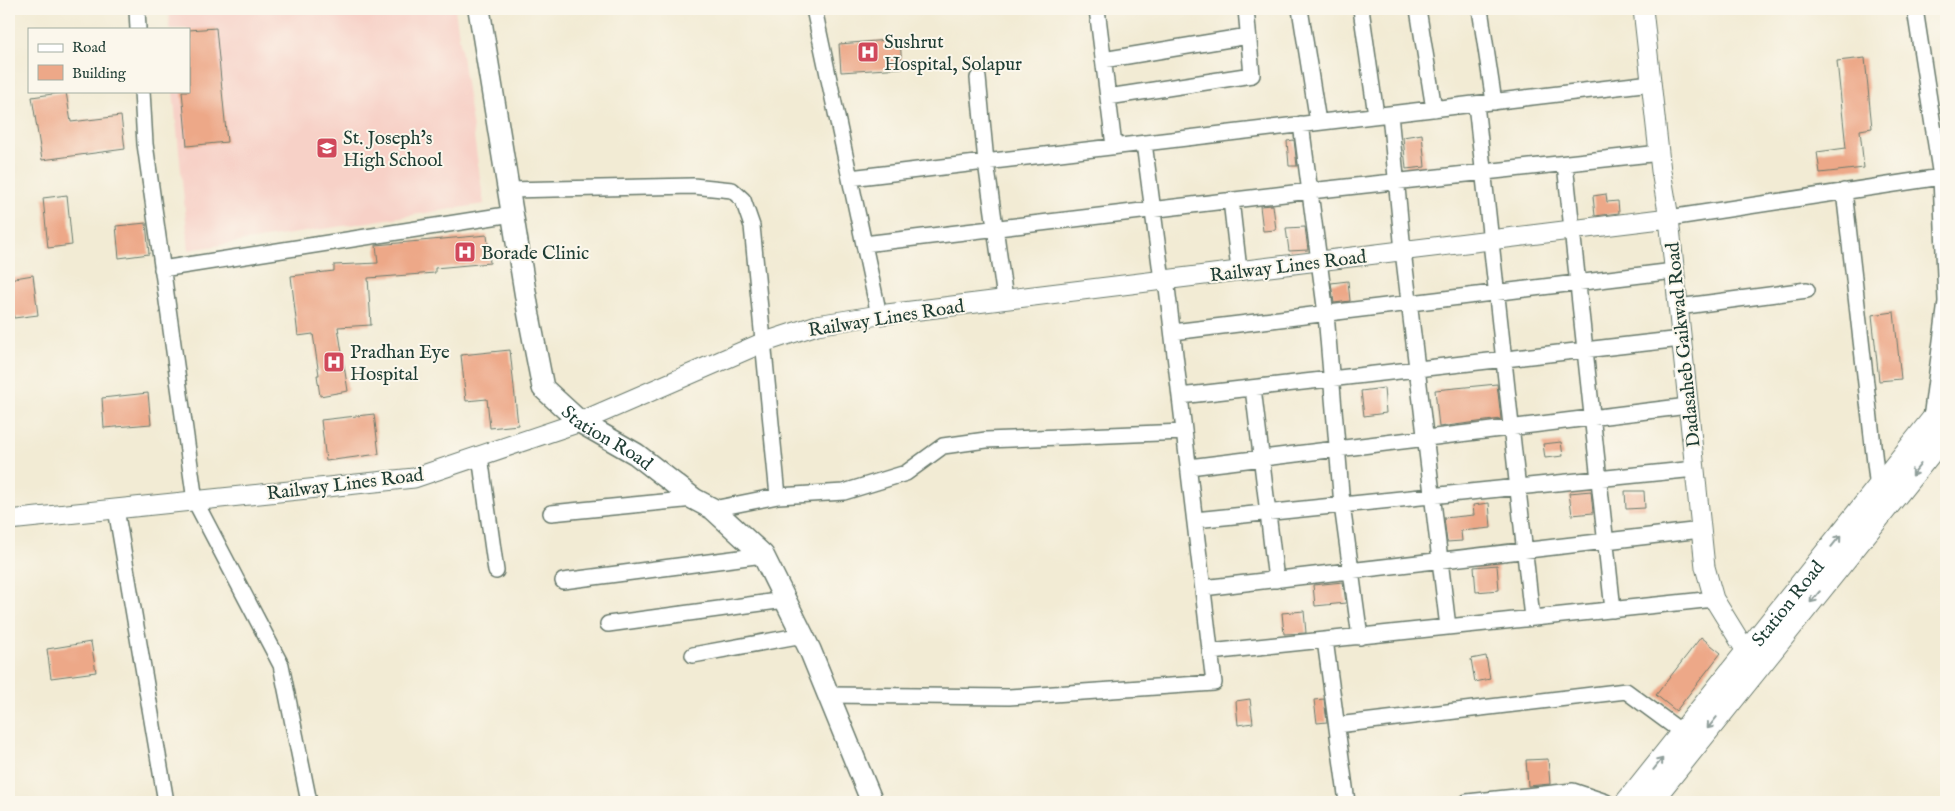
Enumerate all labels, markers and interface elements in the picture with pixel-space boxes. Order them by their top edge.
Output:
legend [28,28,190,92]
place label: Sushrut Hospital, Solapur [884,31,1022,77]
text: Road [72,38,107,57]
hospital icon: Sushrut Hospital, Solapur [856,40,880,64]
text: Building [72,64,127,83]
place label: St. Joseph's High School [343,127,443,173]
school or university icon: St. Joseph's High School [315,136,339,160]
hospital icon: Borade Clinic [453,240,477,264]
street label: Dadasaheb Gaikwad Road [1661,240,1707,449]
place label: Borade Clinic [481,242,589,266]
street label: Railway Lines Road [1209,245,1369,289]
street label: Railway Lines Road [807,295,967,343]
place label: Pradhan Eye Hospital [350,341,450,387]
hospital icon: Pradhan Eye Hospital [322,350,346,374]
street label: Station Road [556,401,658,477]
street label: Railway Lines Road [266,463,426,507]
one-way arrow [1911,463,1921,477]
one-way arrow [1830,535,1841,548]
street label: Station Road [1747,555,1831,652]
one-way arrow [1809,591,1820,604]
one-way arrow [1707,717,1718,730]
one-way arrow [1653,758,1664,771]

